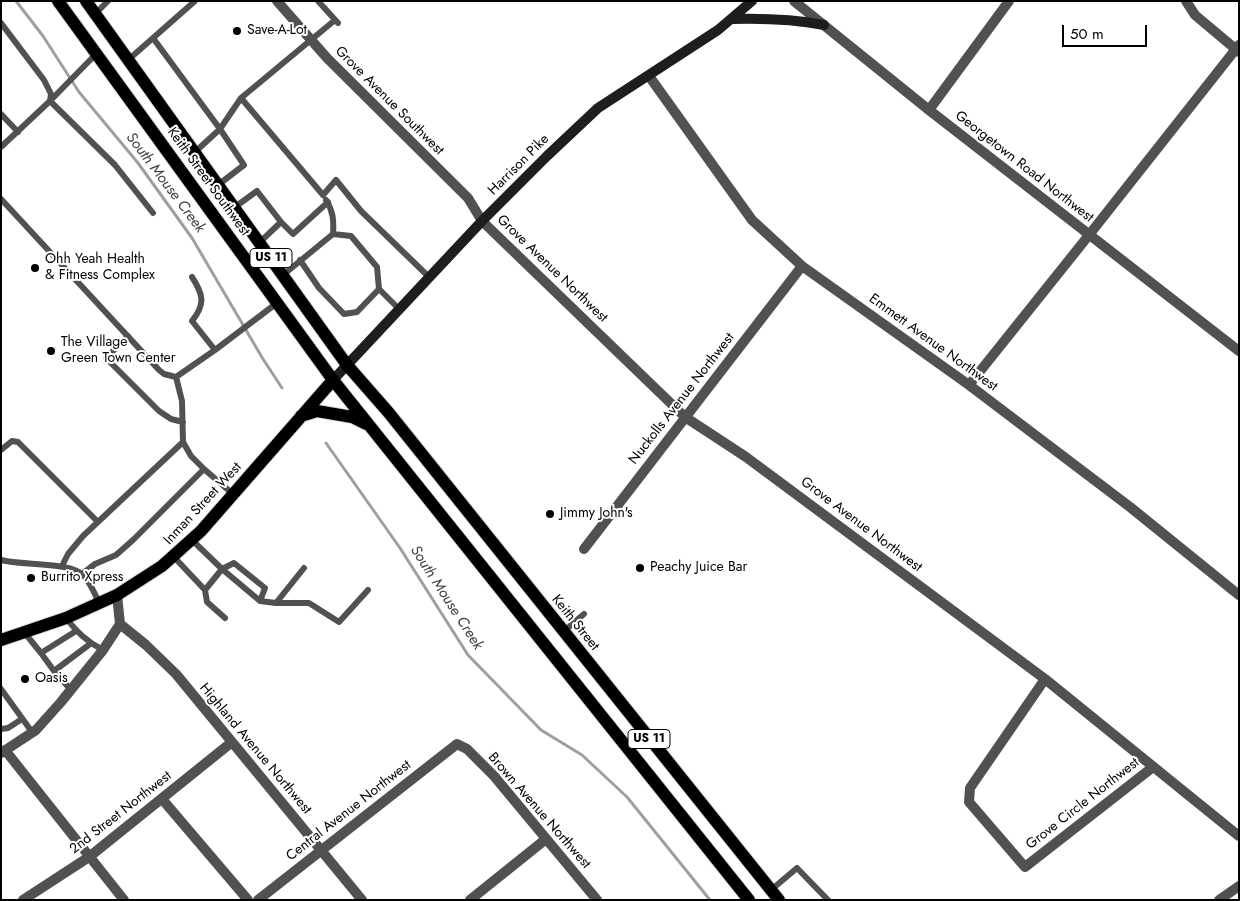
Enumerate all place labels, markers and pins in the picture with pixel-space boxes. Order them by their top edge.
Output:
place label: Save-A-Lot [247,23,307,39]
marker: Save-A-Lot [231,25,243,37]
place label: Ohh Yeah Health & Fitness Complex [45,252,155,284]
marker: Ohh Yeah Health & Fitness Complex [29,262,41,274]
place label: The Village Green Town Center [61,335,176,368]
marker: The Village Green Town Center [45,345,57,357]
place label: Jimmy John's [560,506,633,522]
marker: Jimmy John's [544,508,556,520]
place label: Peachy Juice Bar [650,560,747,576]
marker: Peachy Juice Bar [634,562,646,574]
place label: Burrito Xpress [41,570,123,586]
marker: Burrito Xpress [25,572,37,584]
place label: Oasis [35,671,68,687]
marker: Oasis [19,673,31,685]

